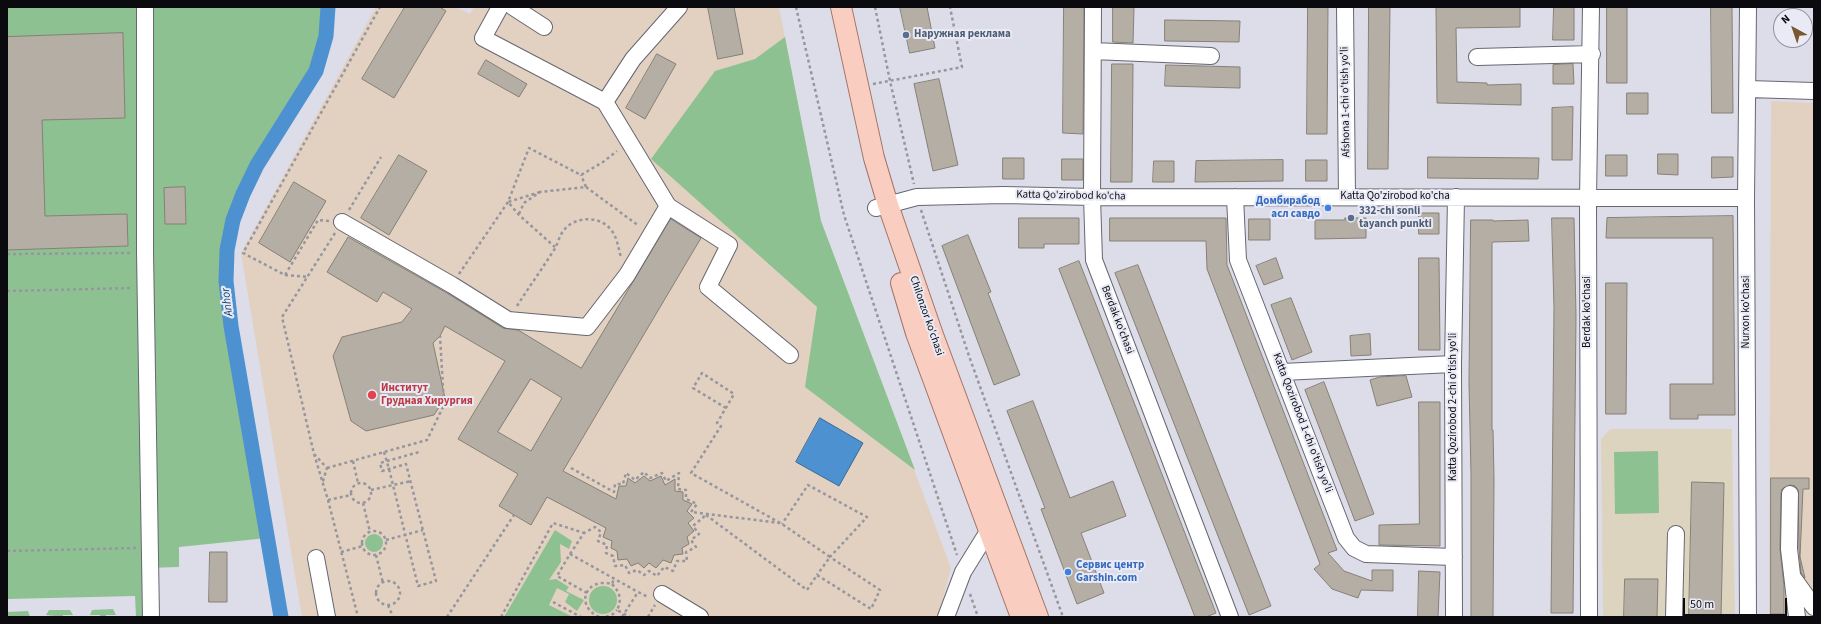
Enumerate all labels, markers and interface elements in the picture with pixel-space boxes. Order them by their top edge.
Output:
north arrow [1773,8,1813,48]
text: N [1778,11,1793,27]
place label: Наружная реклама [914,28,1011,42]
marker: Наружная реклама [901,30,911,40]
street label: Afshona 1-chi o'tish yo'li [1338,47,1354,157]
street label: Katta Qo'zirobod ko'cha [1016,188,1126,204]
street label: Katta Qo'zirobod ko'cha [1340,190,1450,204]
place label: Домбирабод асл савдо [1256,195,1320,221]
marker: Домбирабод асл савдо [1323,203,1333,213]
place label: 332-chi sonli tayanch punkti [1359,205,1432,231]
marker: 332-chi sonli tayanch punkti [1346,213,1356,223]
street label: Chilonzor ko'chasi [906,274,946,358]
street label: Berdak ko'chasi [1581,276,1595,348]
street label: Nurxon ko'chasi [1740,276,1754,348]
street label: Berdak ko'chasi [1098,284,1136,356]
water label: Anhor [219,287,237,317]
street label: Katta Qozirobod 2-chi o'tish yo'li [1447,333,1461,481]
street label: Katta Qozirobod 1-chi o'tish yo'li [1269,351,1335,495]
place label: Институт Грудная Хирургия [381,382,473,408]
marker: Институт Грудная Хирургия [366,389,378,401]
place label: Сервис центр Garshin.com [1076,559,1144,585]
marker: Сервис центр Garshin.com [1063,567,1073,577]
scale bar [1685,590,1789,616]
text: 50 m [1690,596,1714,613]

